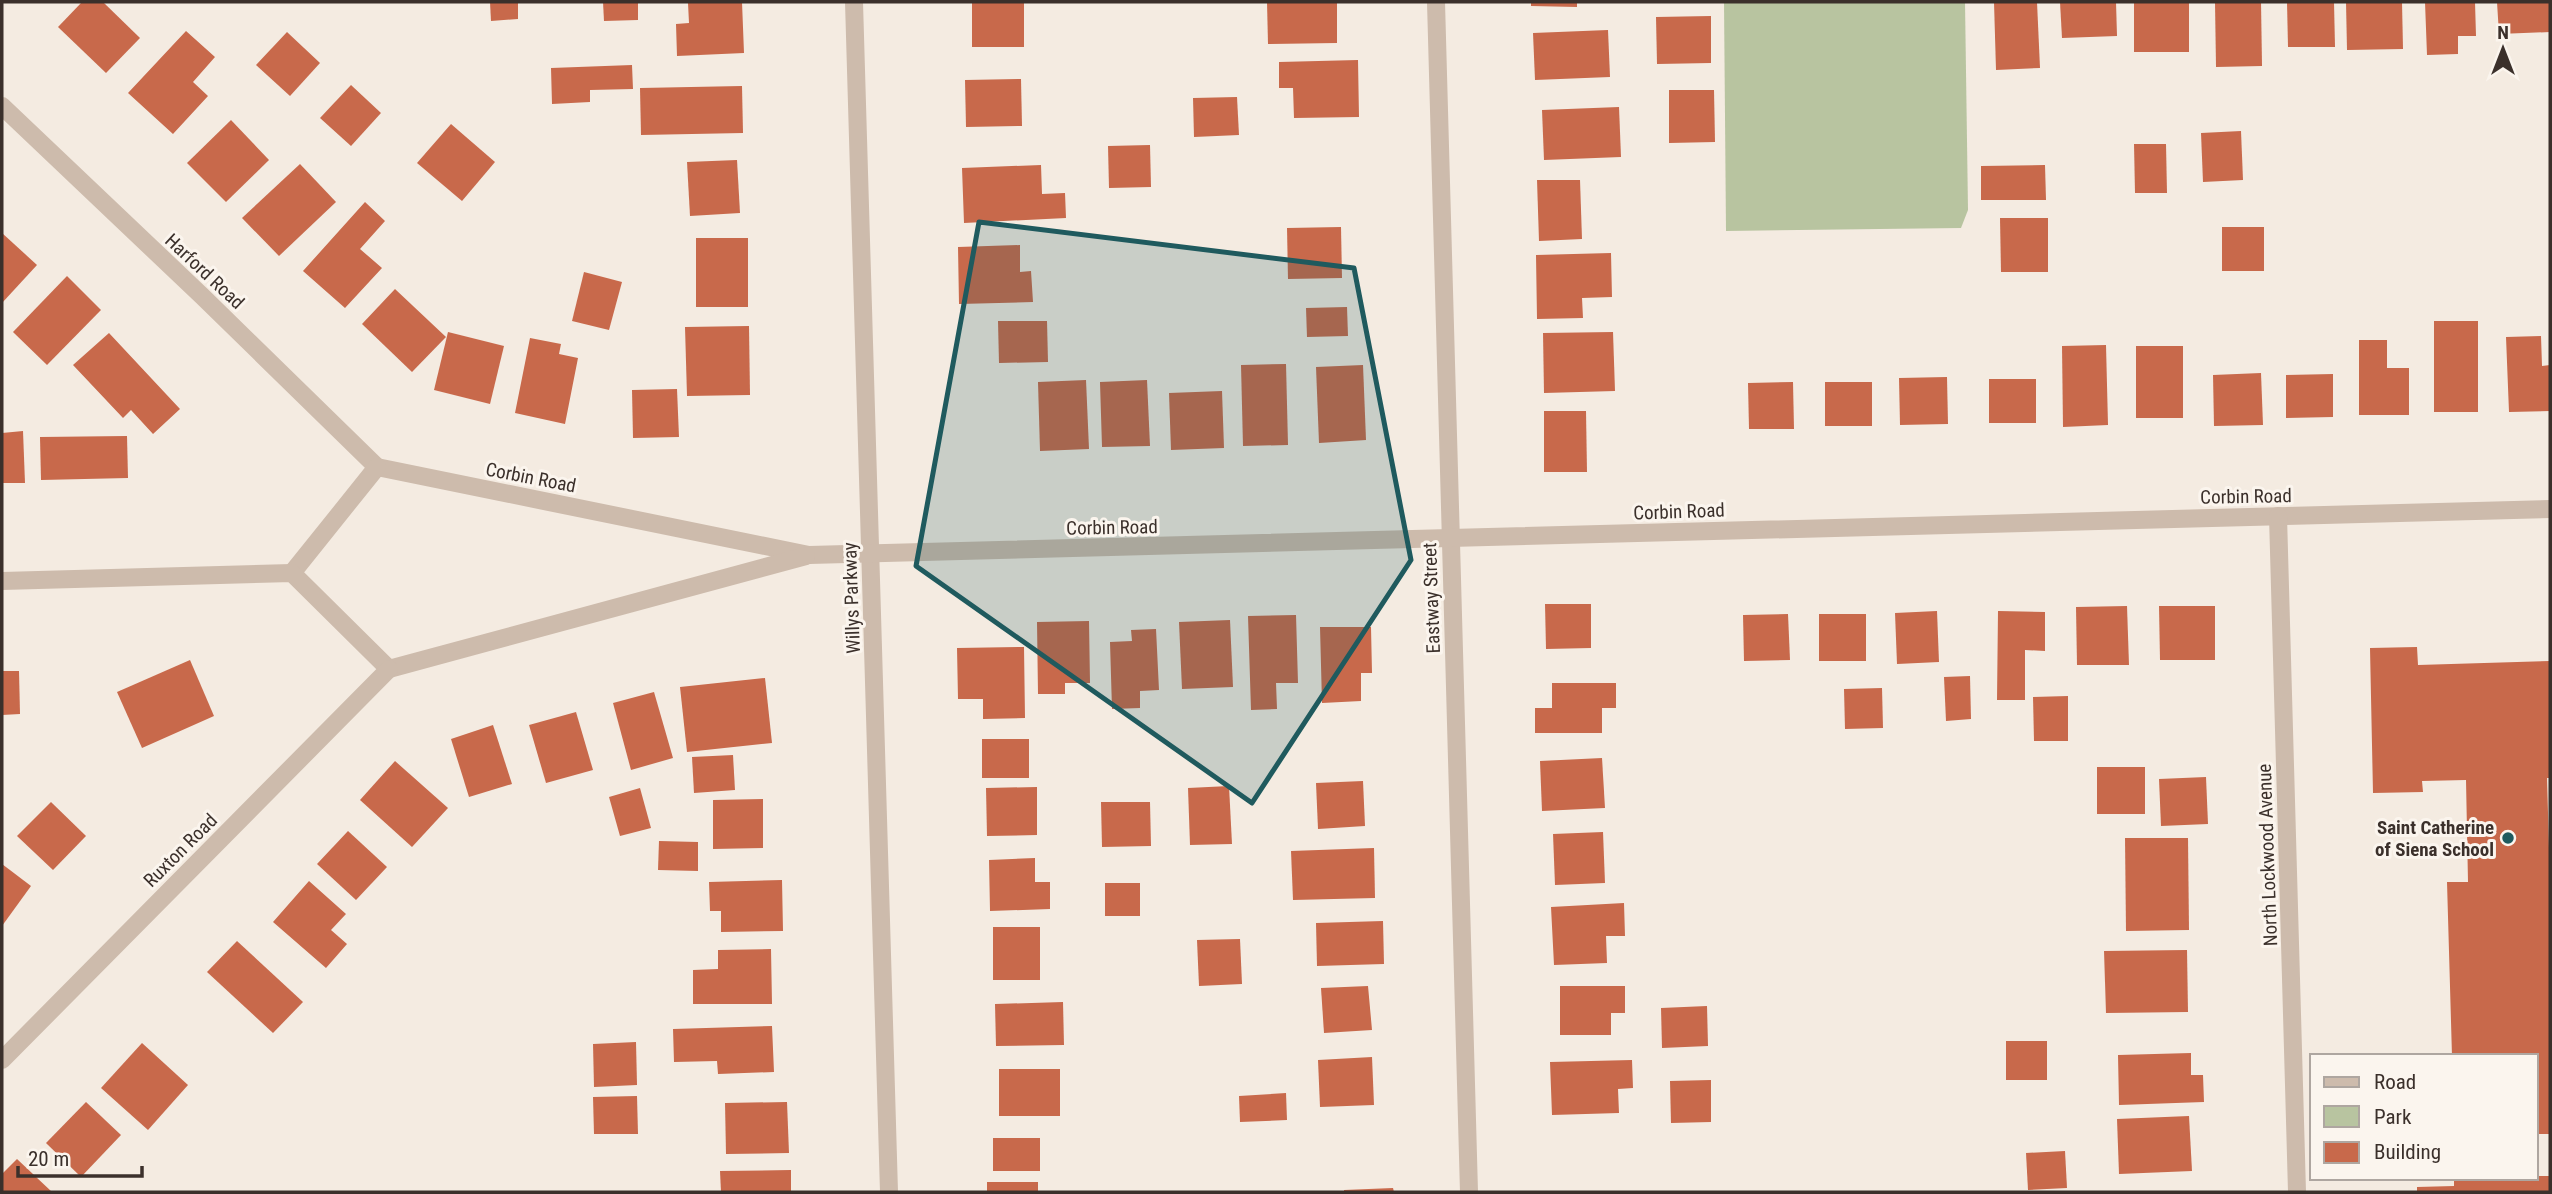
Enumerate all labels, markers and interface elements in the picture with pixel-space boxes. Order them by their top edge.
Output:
north arrow [2468,14,2538,84]
text: N [2497,21,2509,44]
street label: Harford Road [160,229,249,314]
street label: Corbin Road [484,457,578,498]
street label: Corbin Road [2200,484,2292,509]
street label: Corbin Road [1633,498,1725,525]
street label: Corbin Road [1066,515,1158,540]
street label: Willys Parkway [838,542,865,654]
street label: Eastway Street [1418,542,1445,654]
street label: North Lockwood Avenue [2253,763,2282,947]
street label: Ruxton Road [139,809,222,892]
place label: Saint Catherine of Siena School [2375,816,2494,861]
marker: Saint Catherine of Siena School [2500,830,2516,846]
legend [2310,1054,2538,1180]
text: Road [2374,1070,2416,1094]
text: Park [2374,1105,2412,1129]
scale bar [18,1134,142,1178]
text: Building [2374,1140,2441,1164]
text: 20 m [28,1147,69,1171]

